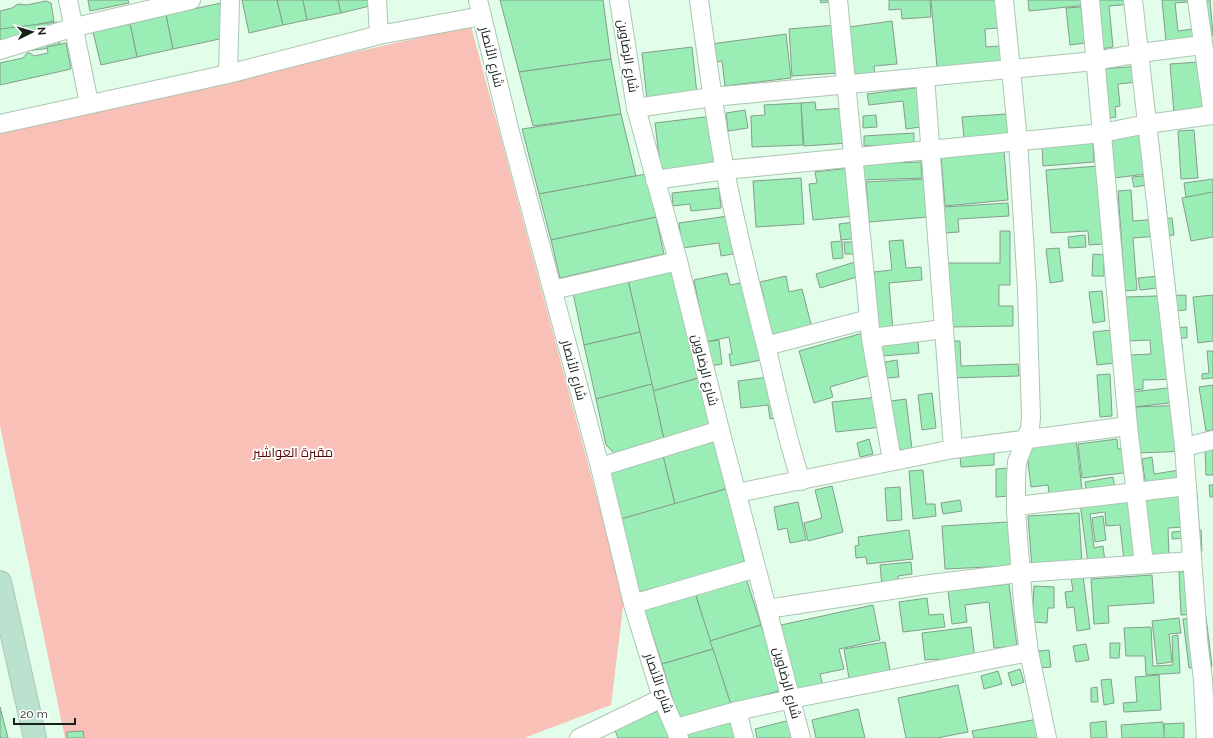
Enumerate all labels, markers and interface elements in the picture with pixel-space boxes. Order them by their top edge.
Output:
north arrow [12,12,52,52]
street label: شارع الرضاوين [614,18,641,94]
street label: شارع الأنصار [476,24,507,89]
text: N [35,26,48,36]
street label: شارع الرضاوين [688,332,721,408]
street label: شارع الأنصار [557,337,589,402]
park label: مقبرة العواشير [252,445,333,460]
street label: شارع الرضاوين [769,646,804,721]
street label: شارع الأنصار [641,650,676,715]
scale bar [14,700,75,726]
text: 20 m [20,707,48,721]

